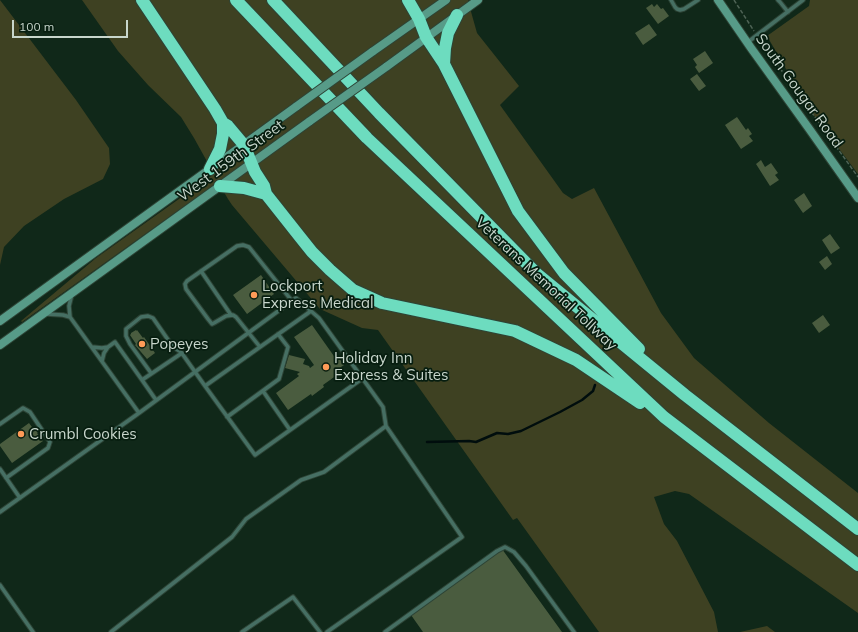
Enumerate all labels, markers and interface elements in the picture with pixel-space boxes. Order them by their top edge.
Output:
scale bar [14,12,130,38]
text: 100 m [19,19,54,34]
street label: South Gougar Road [751,30,847,152]
street label: West 159th Street [174,116,288,206]
street label: Veterans Memorial Tollway [471,214,621,354]
place label: Lockport Express Medical [262,277,374,312]
marker: Lockport Express Medical [249,290,259,300]
place label: Popeyes [150,335,209,353]
marker: Popeyes [137,339,147,349]
place label: Holiday Inn Express & Suites [334,349,448,384]
marker: Holiday Inn Express & Suites [321,362,331,372]
place label: Crumbl Cookies [29,425,137,443]
marker: Crumbl Cookies [16,429,26,439]

